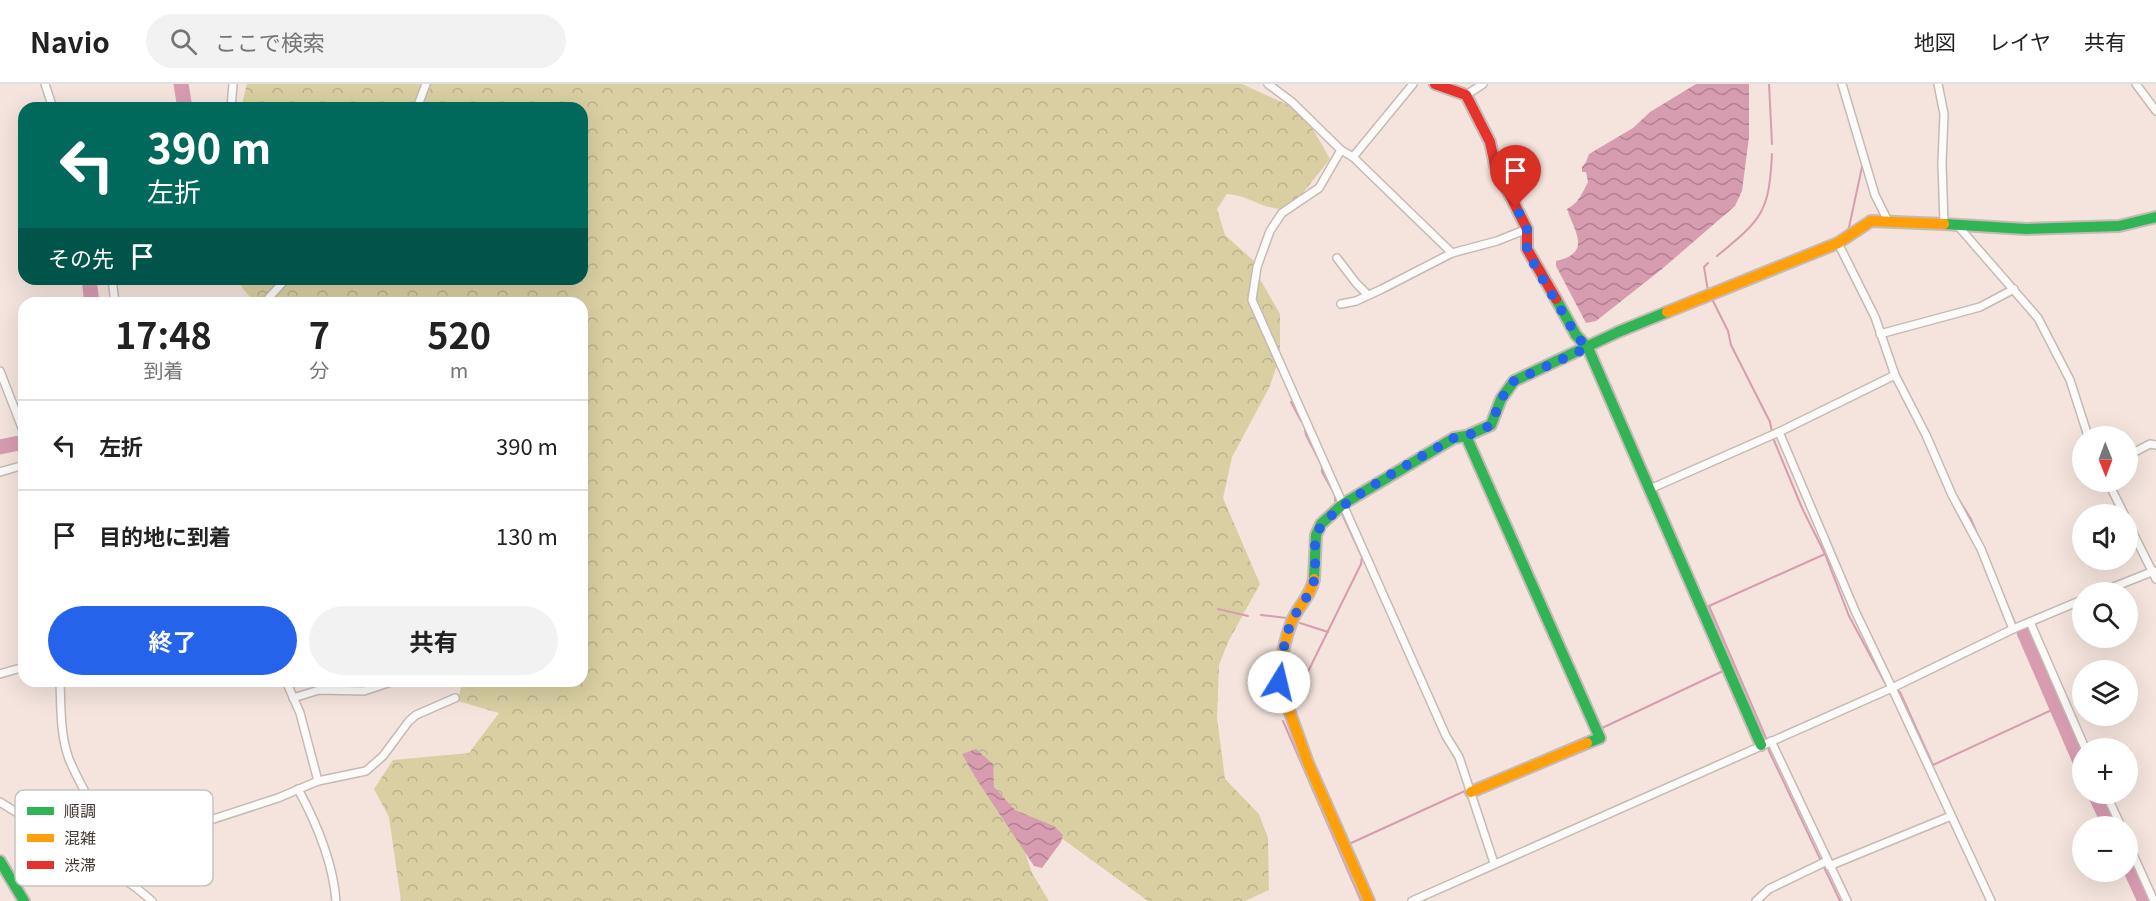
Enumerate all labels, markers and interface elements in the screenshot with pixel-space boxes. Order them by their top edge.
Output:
search box [146,14,566,68]
text: Navio [30,21,110,61]
icon: search [167,25,200,58]
text: ここで検索 [215,25,325,57]
text: 地図 [1914,26,1956,56]
text: レイヤ [1989,26,2051,56]
text: 共有 [2084,26,2126,56]
text: 390 m [147,115,271,176]
icon: left [48,126,126,204]
pin [1490,145,1541,207]
icon: arrive [1499,154,1532,187]
text: 左折 [147,171,201,210]
icon: arrive [126,240,159,273]
text: その先 [48,241,114,273]
text: 17:48 [115,307,212,359]
text: 7 [309,307,330,359]
text: 520 [427,307,491,359]
text: 到着 [143,355,183,384]
text: 分 [309,355,329,384]
text: m [450,355,468,384]
north arrow [2072,426,2138,492]
map controls [2072,426,2138,882]
icon: left [48,429,81,462]
text: 左折 [99,429,143,461]
text: 390 m [496,429,558,461]
button: sound [2072,504,2138,570]
icon: arrive [48,519,81,552]
text: 目的地に到着 [99,519,231,551]
text: 130 m [496,519,558,551]
button: search [2072,582,2138,648]
button: 終了 [48,606,297,675]
button: 共有 [309,606,558,675]
position arrow [1247,650,1311,714]
button: layers [2072,660,2138,726]
button: + [2072,738,2138,804]
legend [15,790,213,886]
text: 順調 [64,798,96,822]
button: − [2072,816,2138,882]
text: 混雑 [64,825,96,849]
text: 渋滞 [64,852,96,876]

